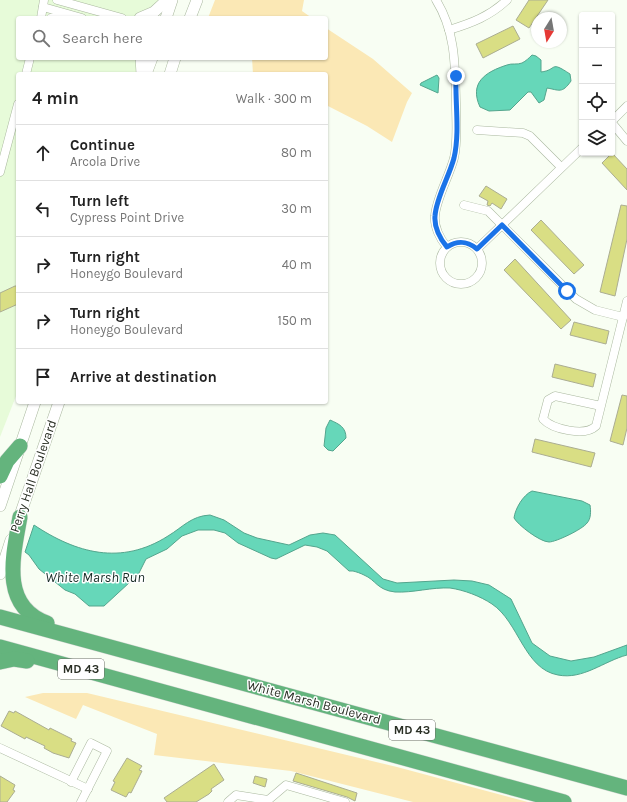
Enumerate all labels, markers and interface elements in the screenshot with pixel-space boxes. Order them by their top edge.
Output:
north arrow [531,12,567,48]
map controls [579,12,615,156]
button: + [579,12,615,48]
search box [16,16,328,60]
icon: search [30,27,52,49]
text: Search here [62,29,143,47]
button: − [579,48,615,84]
route end [447,67,465,85]
button: locate [579,84,615,120]
text: 4 min [32,88,79,108]
text: Walk · 300 m [236,91,312,106]
button: layers [579,120,615,156]
text: Continue [70,136,135,154]
icon: ahead [32,142,54,164]
text: 80 m [281,145,312,160]
text: Arcola Drive [70,154,140,169]
text: Turn left [70,192,129,210]
icon: left [32,198,54,220]
text: 30 m [281,201,312,216]
text: Cypress Point Drive [70,210,184,225]
text: Turn right [70,248,140,266]
icon: right [32,254,54,276]
text: 40 m [282,257,312,272]
text: Honeygo Boulevard [70,266,183,281]
route start [558,282,576,300]
text: Turn right [70,304,140,322]
icon: right [32,310,54,332]
text: 150 m [277,313,312,328]
text: Honeygo Boulevard [70,322,183,337]
icon: arrive [32,366,54,388]
text: Arrive at destination [70,368,217,386]
street label: Perry Hall Boulevard [7,418,59,534]
water label: White Marsh Run [45,569,145,586]
road number: MD 43 [58,659,104,679]
street label: White Marsh Boulevard [245,677,383,727]
road number: MD 43 [389,720,435,740]

